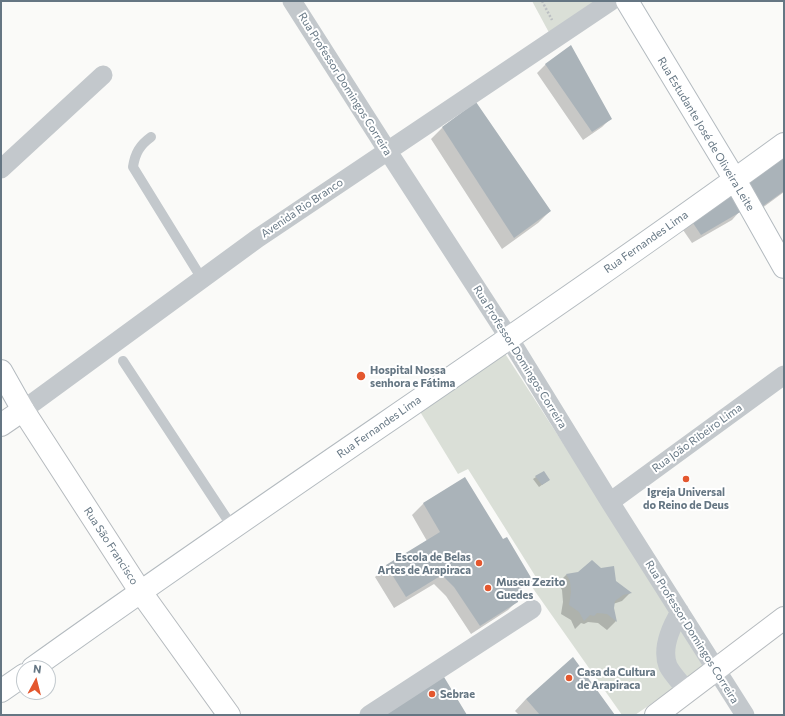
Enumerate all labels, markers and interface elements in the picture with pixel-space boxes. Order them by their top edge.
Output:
street label: Rua Professor Domingos Correira [295,10,395,158]
street label: Rua Estudante José de Oliveira Leite [655,55,757,213]
street label: Avenida Rio Branco [258,176,346,240]
street label: Rua Fernandes Lima [601,208,691,276]
street label: Rua Professor Domingos Correira [470,283,570,431]
place label: Hospital Nossa senhora e Fátima [370,363,455,389]
marker: Hospital Nossa senhora e Fátima [355,370,367,382]
street label: Rua Fernandes Lima [334,393,424,461]
street label: Rua João Ribeiro Lima [649,401,745,475]
marker: Igreja Universal do Reino de Deus [681,474,691,484]
place label: Igreja Universal do Reino de Deus [643,485,729,511]
street label: Rua São Francisco [81,505,141,587]
place label: Escola de Belas Artes de Arapiraca [378,550,471,576]
marker: Escola de Belas Artes de Arapiraca [474,558,484,568]
street label: Rua Professor Domingos Correira [642,558,742,706]
place label: Museu Zezito Guedes [496,575,565,601]
marker: Museu Zezito Guedes [483,583,493,593]
north arrow [16,660,56,700]
text: N [32,662,42,676]
place label: Casa da Cultura de Arapiraca [577,665,656,691]
marker: Casa da Cultura de Arapiraca [564,673,574,683]
place label: Sebrae [440,687,475,701]
marker: Sebrae [427,689,437,699]

